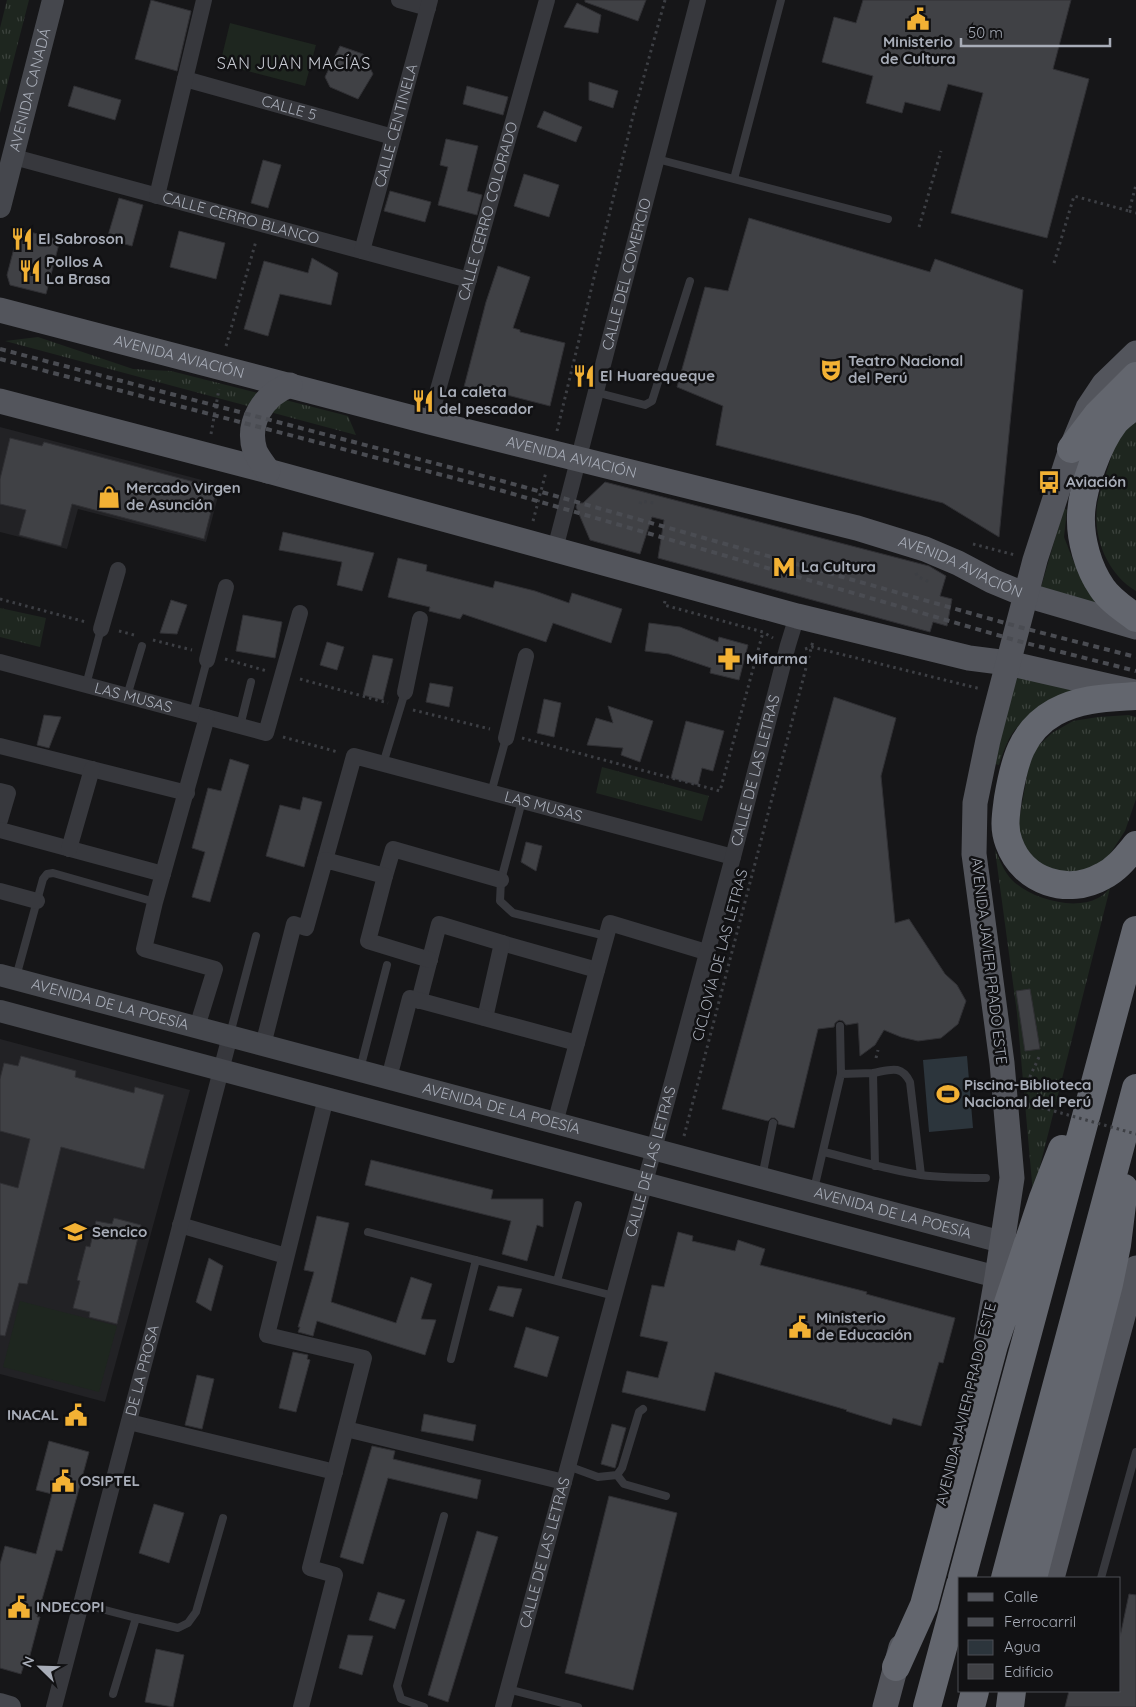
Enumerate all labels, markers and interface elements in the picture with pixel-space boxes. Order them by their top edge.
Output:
public building icon: Ministerio de Cultura [905,6,931,32]
scale bar [961,15,1110,47]
text: 50 m [968,23,1003,42]
street label: AVENIDA CANADÁ [5,26,55,153]
place label: Ministerio de Cultura [880,32,956,68]
district label: SAN JUAN MACÍAS [217,53,371,73]
street label: CALLE CENTINELA [370,61,421,189]
street label: CALLE 5 [259,91,319,124]
street label: CALLE CERRO COLORADO [453,119,522,302]
street label: CALLE CERRO BLANCO [160,188,322,248]
street label: CALLE DEL COMERCIO [597,196,655,352]
restaurant icon: El Sabroson [9,226,35,252]
place label: El Sabroson [38,229,124,248]
place label: Pollos A La Brasa [46,252,110,288]
restaurant icon: Pollos A La Brasa [17,258,43,284]
street label: AVENIDA AVIACIÓN [112,330,246,382]
place label: Teatro Nacional del Perú [848,351,963,387]
theatre icon: Teatro Nacional del Perú [818,357,844,383]
restaurant icon: El Huarequeque [571,363,597,389]
place label: El Huarequeque [600,366,715,385]
place label: La caleta del pescador [439,382,534,418]
restaurant icon: La caleta del pescador [410,388,436,414]
street label: AVENIDA AVIACIÓN [504,431,639,482]
bus stop icon: Aviación [1036,469,1062,495]
place label: Aviación [1066,472,1126,491]
place label: Mercado Virgen de Asunción [126,478,241,514]
shop icon: Mercado Virgen de Asunción [96,484,122,510]
street label: AVENIDA AVIACIÓN [896,531,1025,602]
metro station icon: La Cultura [771,554,797,580]
place label: La Cultura [801,557,876,576]
pharmacy icon: Mifarma [716,646,742,672]
place label: Mifarma [746,649,808,668]
street label: LAS MUSAS [92,678,174,717]
street label: CALLE DE LAS LETRAS [726,693,784,848]
street label: LAS MUSAS [503,787,585,825]
street label: AVENIDA JAVIER PRADO ESTE [967,856,1012,1066]
street label: CICLOVÍA DE LAS LETRAS [687,867,752,1043]
street label: AVENIDA DE LA POESÍA [29,974,191,1034]
place label: Piscina-Biblioteca Nacional del Perú [964,1075,1091,1111]
street label: AVENIDA DE LA POESÍA [421,1078,583,1138]
sports icon: Piscina-Biblioteca Nacional del Perú [935,1081,961,1107]
street label: CALLE DE LAS LETRAS [621,1084,680,1239]
street label: AVENIDA DE LA POESÍA [812,1182,974,1243]
school or university icon: Sencico [62,1219,88,1245]
place label: Sencico [92,1222,147,1241]
street label: AVENIDA JAVIER PRADO ESTE [931,1300,1000,1507]
place label: Ministerio de Educación [816,1308,912,1344]
public building icon: Ministerio de Educación [787,1314,813,1340]
street label: DE LA PROSA [121,1322,163,1418]
public building icon: INACAL [63,1402,89,1428]
place label: INACAL [7,1405,59,1424]
public building icon: OSIPTEL [50,1468,76,1494]
place label: OSIPTEL [80,1471,140,1490]
street label: CALLE DE LAS LETRAS [515,1475,574,1630]
legend [958,1577,1121,1692]
text: Calle [1004,1587,1038,1606]
public building icon: INDECOPI [6,1594,32,1620]
place label: INDECOPI [36,1597,104,1616]
text: Ferrocarril [1004,1612,1076,1631]
text: Agua [1004,1637,1041,1656]
north arrow [15,1642,65,1692]
text: N [18,1654,38,1670]
text: Edificio [1004,1662,1053,1681]

